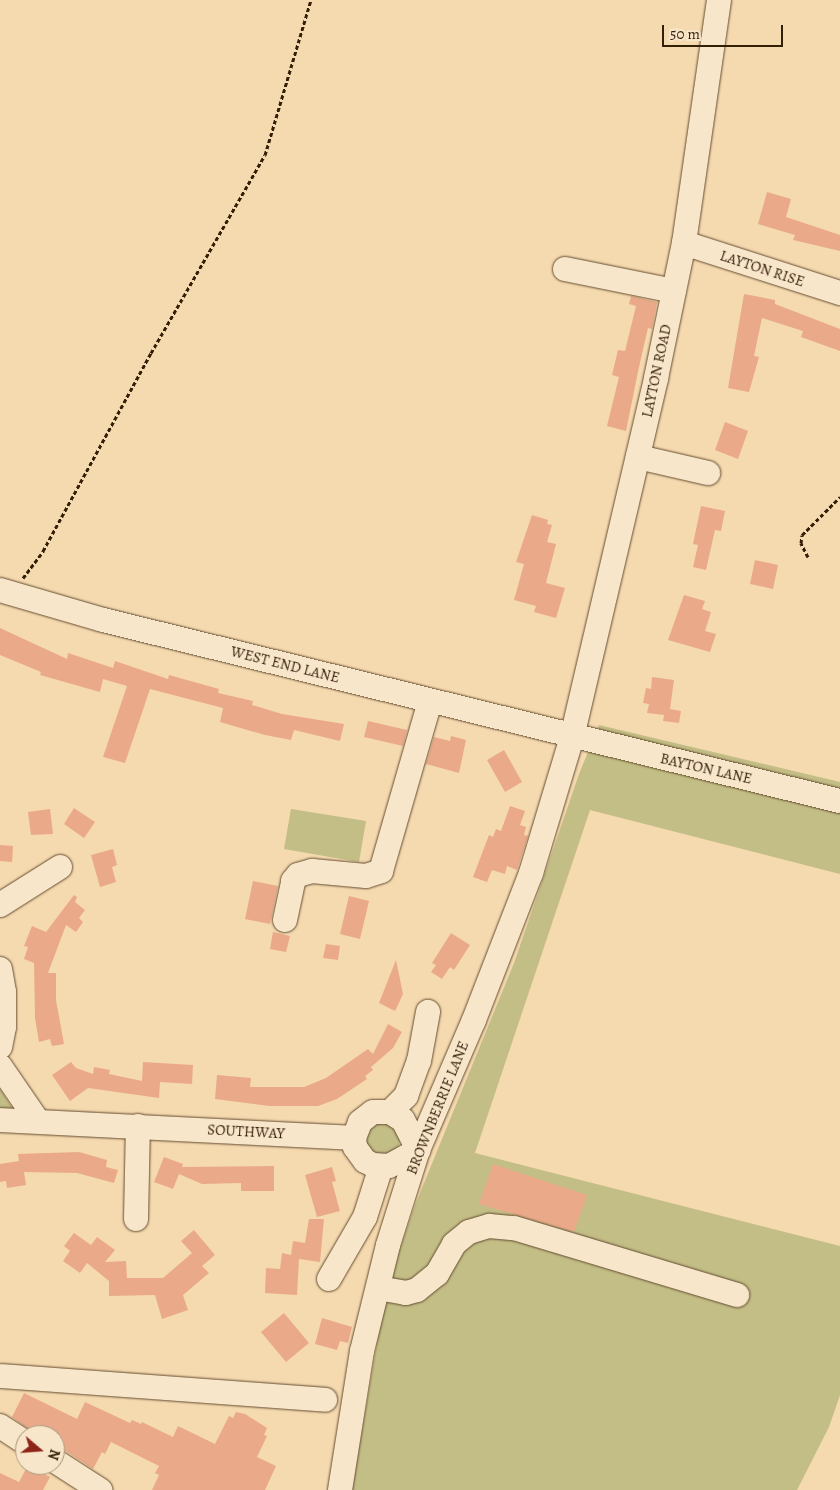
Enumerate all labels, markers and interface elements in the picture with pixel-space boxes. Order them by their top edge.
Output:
scale bar [665,15,786,47]
text: 50 m [670,24,700,44]
street label: LAYTON RISE [717,247,807,291]
street label: LAYTON ROAD [638,323,676,419]
street label: WEST END LANE [229,643,341,687]
street label: BAYTON LANE [658,750,754,788]
street label: BROWNBERRIE LANE [403,1039,473,1177]
street label: SOUTHWAY [207,1121,285,1143]
north arrow [15,1425,65,1475]
text: N [43,1447,64,1462]

